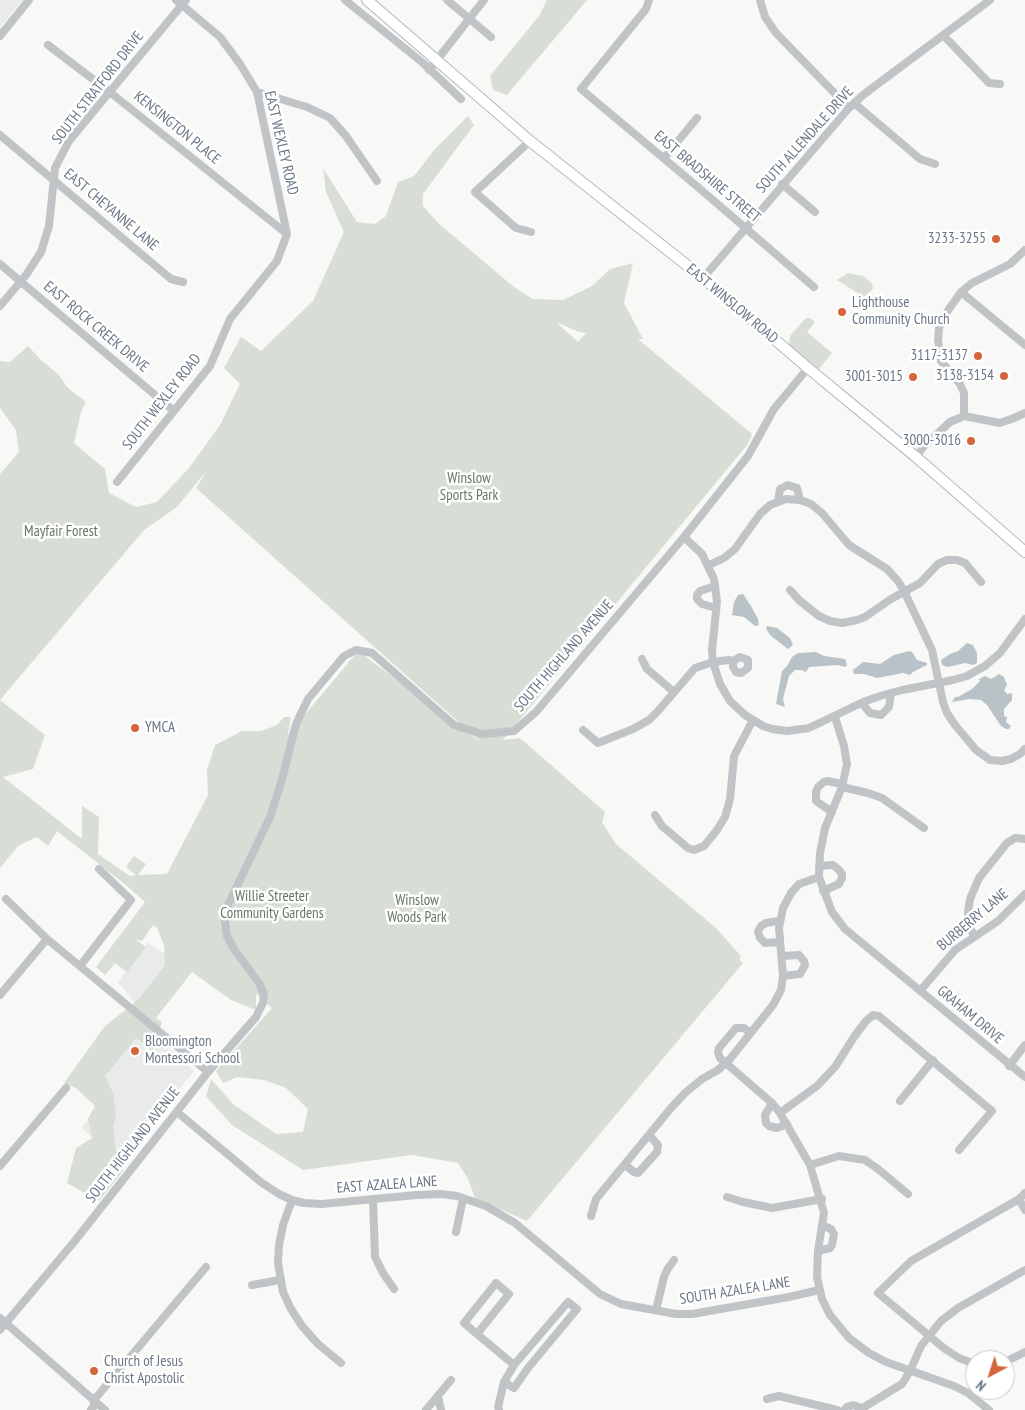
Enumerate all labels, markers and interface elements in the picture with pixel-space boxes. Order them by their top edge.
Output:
street label: SOUTH STRATFORD DRIVE [48,28,148,148]
street label: SOUTH ALLENDALE DRIVE [753,83,857,197]
street label: KENSINGTON PLACE [130,88,224,168]
street label: EAST WEXLEY ROAD [260,89,302,197]
street label: EAST BRADSHIRE STREET [650,127,764,227]
street label: EAST CHEYANNE LANE [60,165,162,255]
place label: 3233-3255 [928,230,986,248]
marker: 3233-3255 [990,233,1002,245]
street label: EAST WINSLOW ROAD [682,260,782,348]
street label: EAST ROCK CREEK DRIVE [40,278,152,376]
place label: Lighthouse Community Church [852,294,950,329]
marker: Lighthouse Community Church [836,306,848,318]
place label: 3117-3137 [910,347,968,365]
street label: SOUTH WEXLEY ROAD [119,350,205,454]
marker: 3117-3137 [972,350,984,362]
place label: 3138-3154 [936,367,994,385]
place label: 3001-3015 [845,368,903,386]
marker: 3138-3154 [998,370,1010,382]
marker: 3001-3015 [907,371,919,383]
place label: 3000-3016 [903,432,961,450]
marker: 3000-3016 [965,435,977,447]
park label: Winslow Sports Park [440,470,498,505]
park label: Mayfair Forest [24,523,98,541]
street label: SOUTH HIGHLAND AVENUE [511,596,617,716]
place label: YMCA [145,719,175,737]
marker: YMCA [129,722,141,734]
street label: BURBERRY LANE [934,885,1012,955]
park label: Willie Streeter Community Gardens [220,888,324,923]
park label: Winslow Woods Park [387,892,447,927]
street label: GRAHAM DRIVE [933,982,1007,1048]
place label: Bloomington Montessori School [145,1033,240,1068]
marker: Bloomington Montessori School [129,1045,141,1057]
street label: SOUTH HIGHLAND AVENUE [82,1083,184,1207]
street label: EAST AZALEA LANE [336,1172,438,1198]
street label: SOUTH AZALEA LANE [678,1273,792,1309]
north arrow [965,1350,1015,1400]
place label: Church of Jesus Christ Apostolic [104,1353,185,1388]
marker: Church of Jesus Christ Apostolic [88,1365,100,1377]
text: N [972,1376,990,1395]

